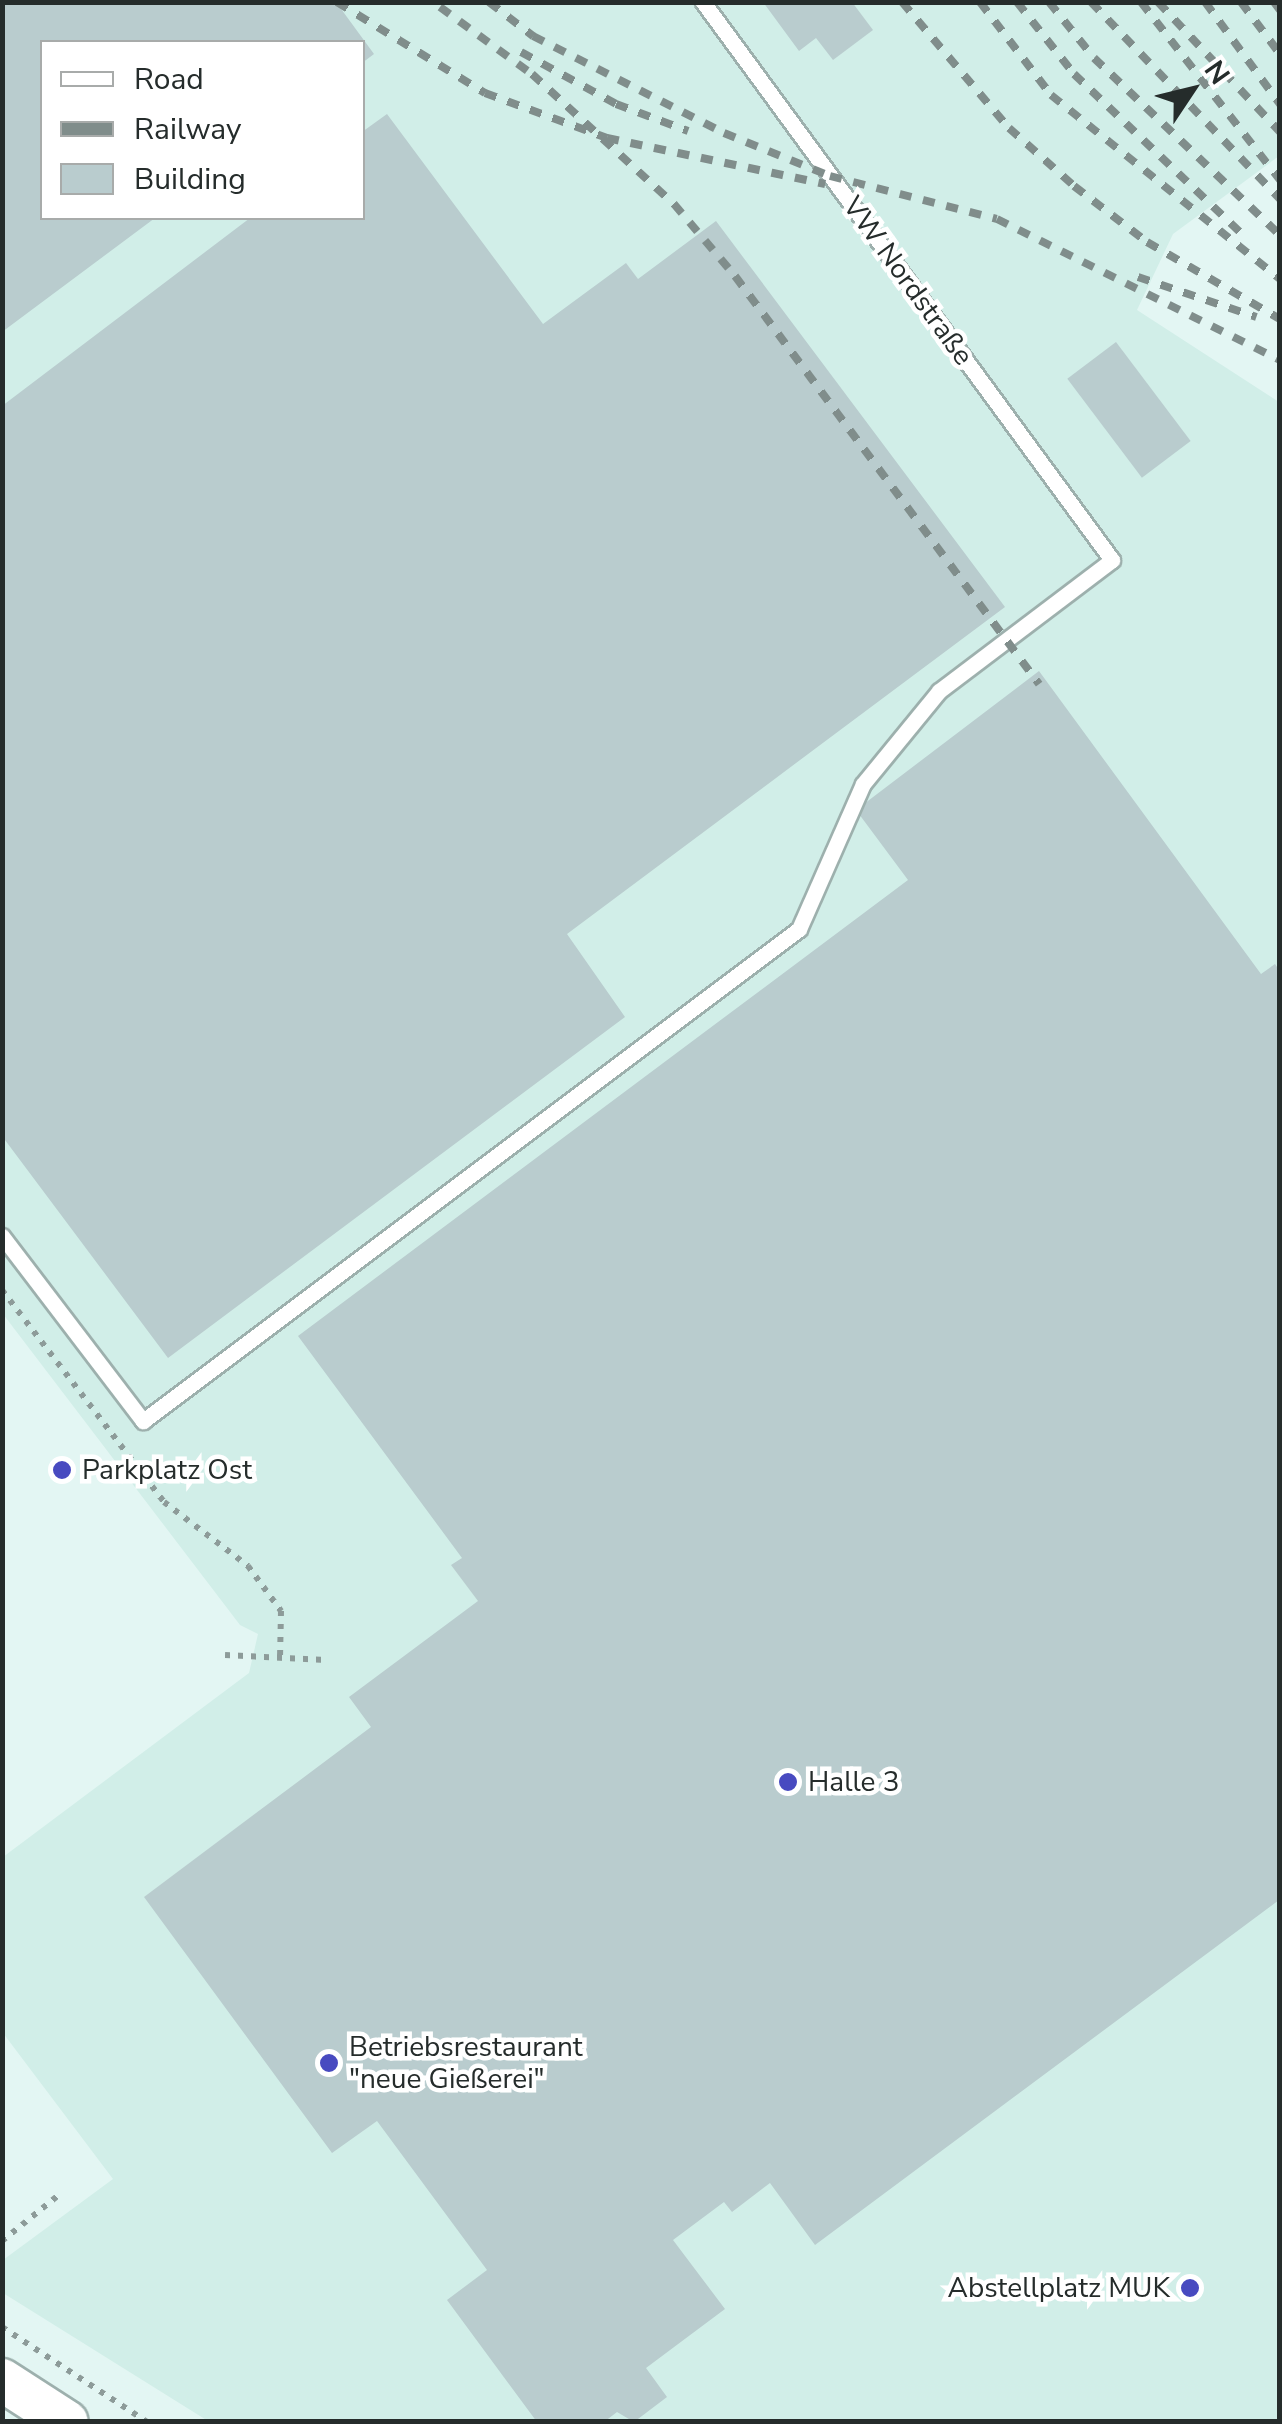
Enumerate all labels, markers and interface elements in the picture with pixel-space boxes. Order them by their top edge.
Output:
legend [40,40,365,220]
north arrow [1142,40,1242,140]
text: N [1195,53,1238,92]
text: Road [134,59,204,100]
text: Railway [134,109,242,150]
text: Building [134,159,246,200]
street label: VW Nordstraße [836,190,980,372]
place label: Parkplatz Ost [82,1453,252,1487]
marker: Parkplatz Ost [51,1459,73,1481]
place label: Halle 3 [808,1765,899,1799]
marker: Halle 3 [777,1771,799,1793]
place label: Betriebsrestaurant "neue Gießerei" [349,2030,583,2096]
marker: Betriebsrestaurant "neue Gießerei" [318,2052,340,2074]
place label: Abstellplatz MUK [948,2271,1170,2305]
marker: Abstellplatz MUK [1179,2277,1201,2299]

